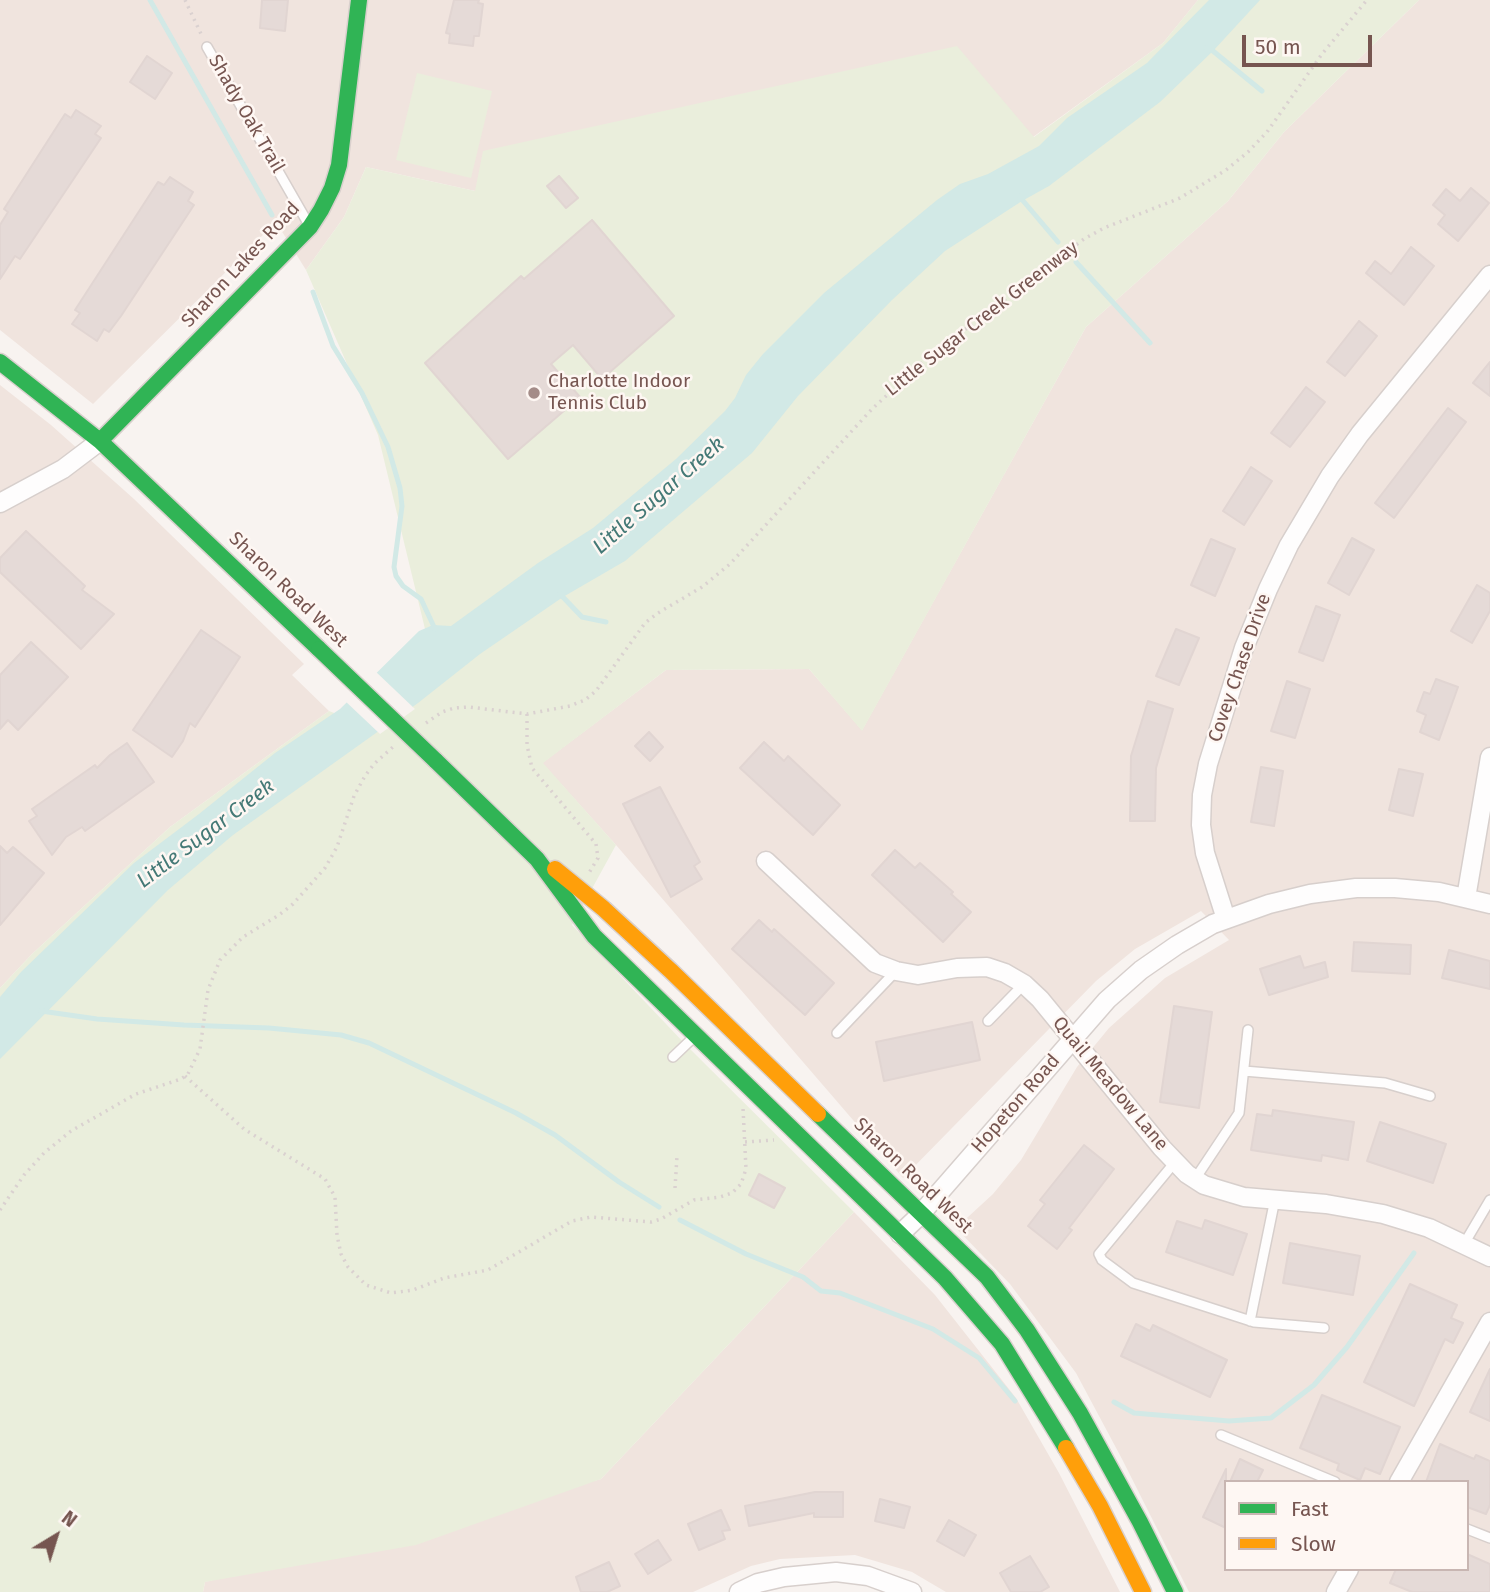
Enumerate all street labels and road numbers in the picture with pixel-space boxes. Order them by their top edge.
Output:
street label: Shady Oak Trail [203,51,289,177]
street label: Sharon Lakes Road [177,198,305,332]
street label: Little Sugar Creek Greenway [881,236,1083,402]
street label: Sharon Road West [224,528,352,652]
street label: Covey Chase Drive [1204,591,1276,745]
street label: Quail Meadow Lane [1047,1012,1173,1156]
street label: Hopeton Road [967,1050,1065,1158]
street label: Sharon Road West [849,1114,977,1238]

